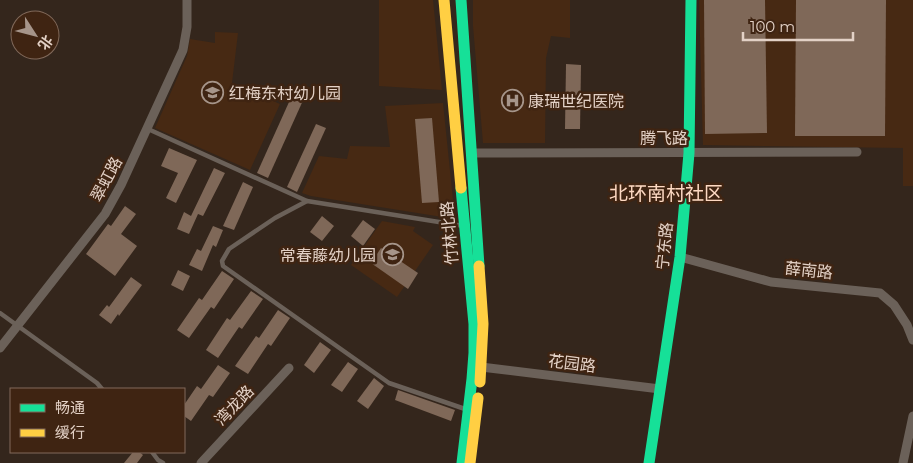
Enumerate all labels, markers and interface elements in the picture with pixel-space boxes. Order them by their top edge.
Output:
north arrow [10,10,60,60]
scale bar [743,10,853,42]
text: 100 m [750,17,795,36]
text: 北 [34,32,57,54]
school or university icon: 红梅东村幼儿园 [201,81,225,105]
place label: 红梅东村幼儿园 [229,84,341,103]
hospital icon: 康瑞世纪医院 [500,89,524,113]
place label: 康瑞世纪医院 [528,92,624,111]
street label: 腾飞路 [640,129,688,148]
street label: 翠虹路 [87,154,126,205]
district label: 北环南村社区 [609,182,723,205]
street label: 竹林北路 [437,200,462,266]
street label: 宁东路 [653,221,676,271]
school or university icon: 常春藤幼儿园 [380,243,404,267]
place label: 常春藤幼儿园 [280,246,376,265]
street label: 薛南路 [784,259,834,282]
street label: 花园路 [547,351,597,376]
street label: 湾龙路 [211,381,258,429]
legend [10,388,185,453]
text: 畅通 [55,398,85,417]
text: 缓行 [55,423,85,442]

